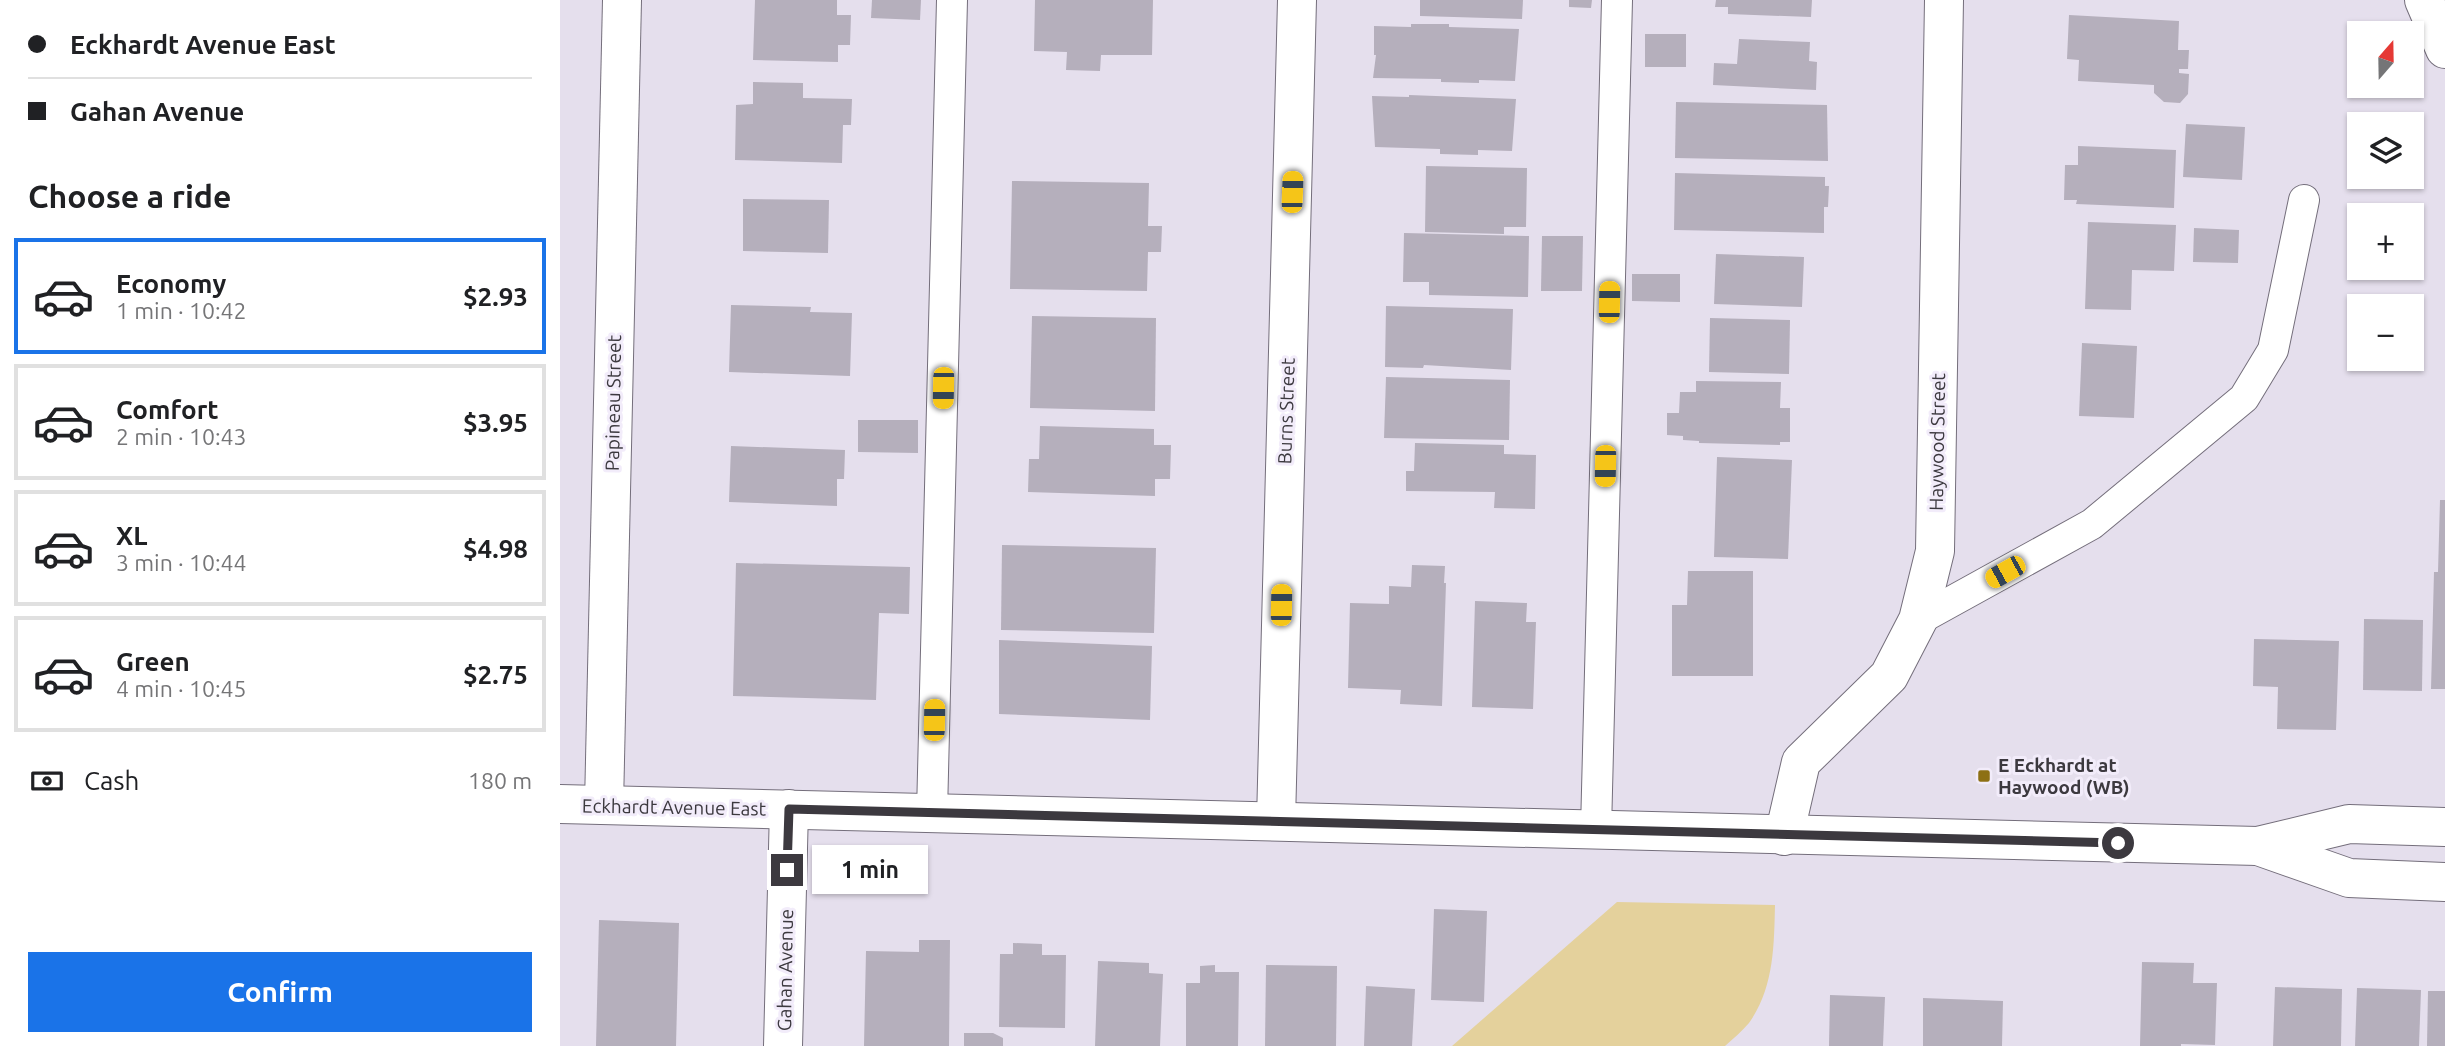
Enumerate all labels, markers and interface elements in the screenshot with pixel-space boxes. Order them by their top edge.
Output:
north arrow [2347,21,2424,98]
map controls [2347,21,2424,371]
text: Eckhardt Avenue East [70,30,336,59]
text: Gahan Avenue [70,97,244,126]
button: layers [2347,112,2424,189]
car [1281,171,1304,213]
text: Choose a ride [28,178,231,214]
button: + [2347,203,2424,280]
icon: car [32,265,95,328]
text: Economy [116,269,226,298]
car [1599,281,1620,323]
text: $2.93 [463,282,528,311]
button: − [2347,294,2424,371]
text: 1 min · 10:42 [116,298,247,323]
street label: Papineau Street [601,334,625,471]
street label: Burns Street [1273,357,1299,465]
car [933,367,954,409]
street label: Haywood Street [1925,372,1949,511]
icon: car [32,391,95,454]
text: Comfort [116,395,219,424]
text: $3.95 [463,408,528,437]
text: 2 min · 10:43 [116,424,247,449]
car [1595,445,1616,487]
icon: car [32,517,95,580]
text: XL [116,521,147,550]
text: $4.98 [463,534,528,563]
text: 3 min · 10:44 [116,550,247,575]
car [1982,553,2029,591]
car [1271,584,1292,626]
icon: car [32,643,95,706]
text: Green [116,647,190,676]
text: $2.75 [463,660,528,689]
text: 4 min · 10:45 [116,676,247,701]
car [924,699,945,741]
place label: E Eckhardt at Haywood (WB) [1998,754,2130,798]
icon: cash [28,762,66,800]
text: Cash [84,766,139,795]
text: 180 m [468,768,532,793]
marker: E Eckhardt at Haywood (WB) [1976,768,1992,784]
street label: Eckhardt Avenue East [582,794,767,820]
route start [2102,827,2134,859]
callout: 1 min [812,846,927,894]
route end [771,854,803,886]
text: 1 min [841,857,899,882]
street label: Gahan Avenue [773,909,797,1031]
button: Confirm [28,952,532,1032]

